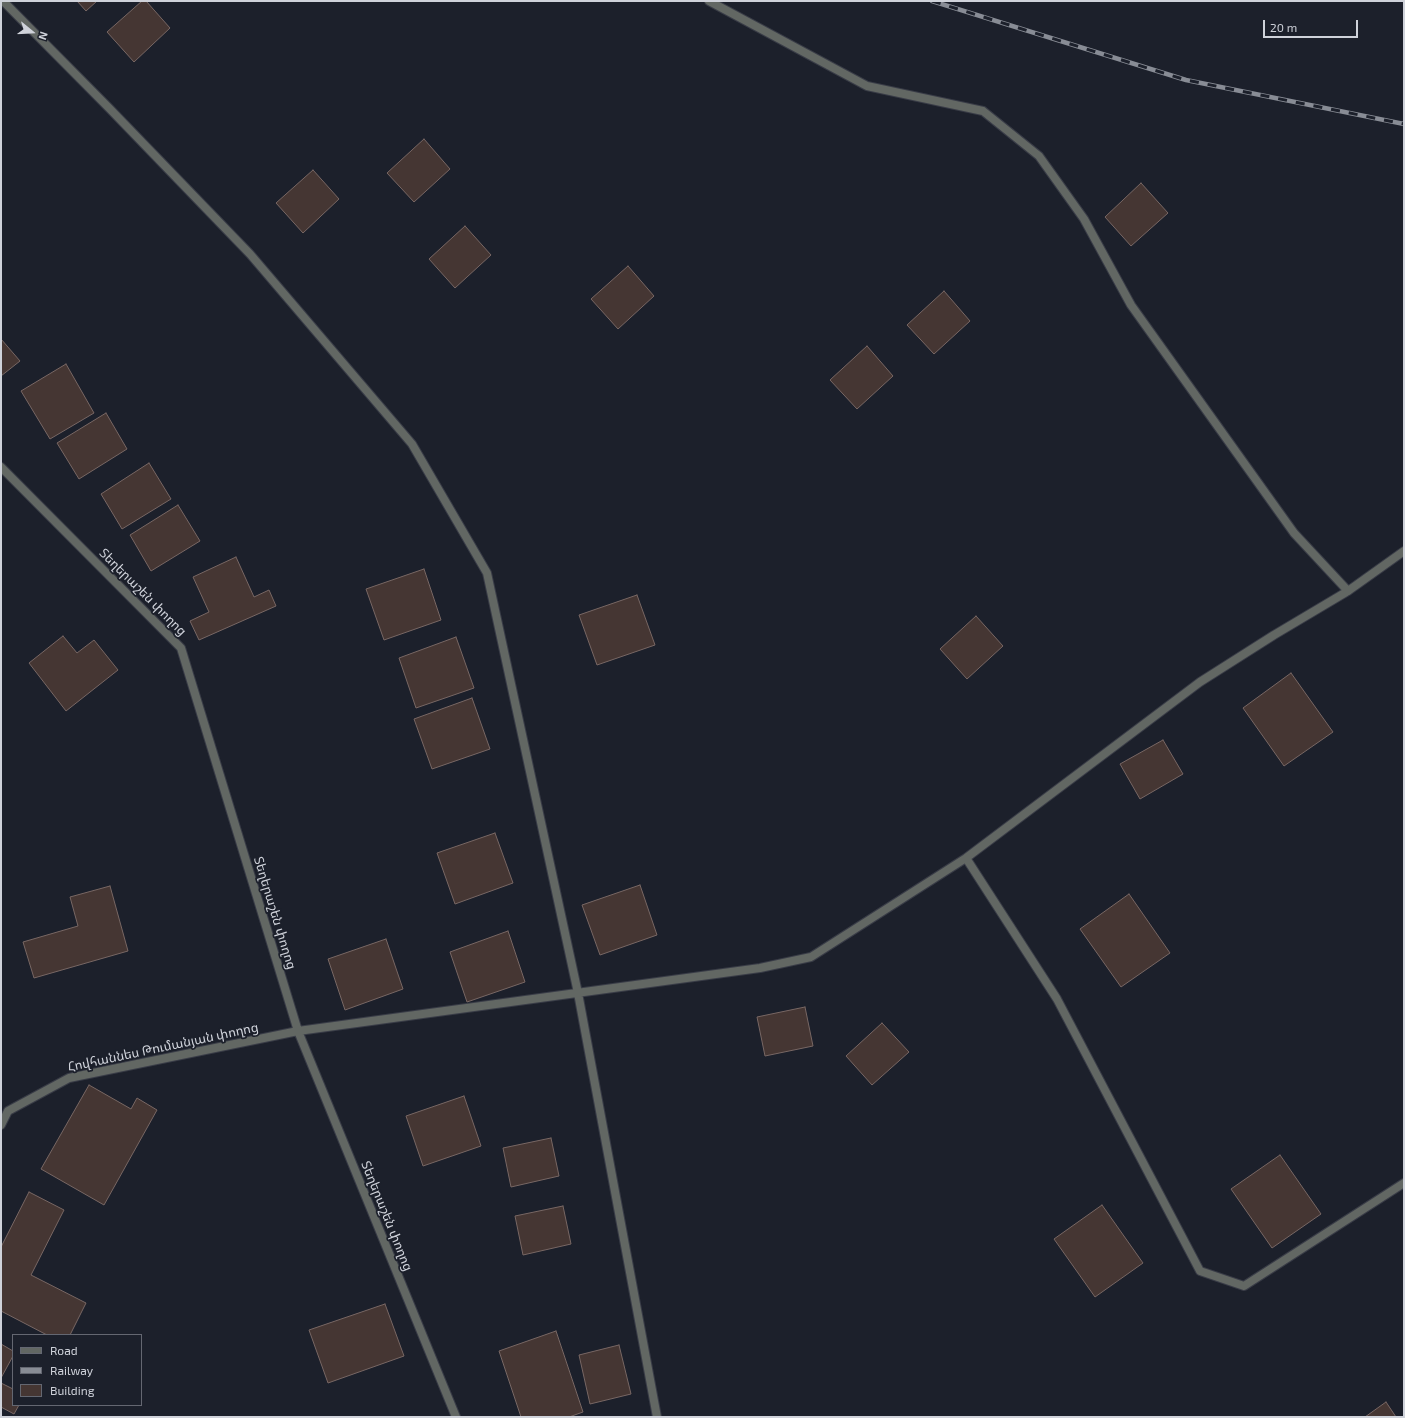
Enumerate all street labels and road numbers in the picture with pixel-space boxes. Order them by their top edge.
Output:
street label: Տեղերաշեն փողոց [96,545,190,639]
street label: Տեղերաշեն փողոց [250,855,300,971]
street label: Հովհաննես Թումանյան փողոց [66,1019,260,1075]
street label: Տեղերաշեն փողոց [358,1159,416,1273]

